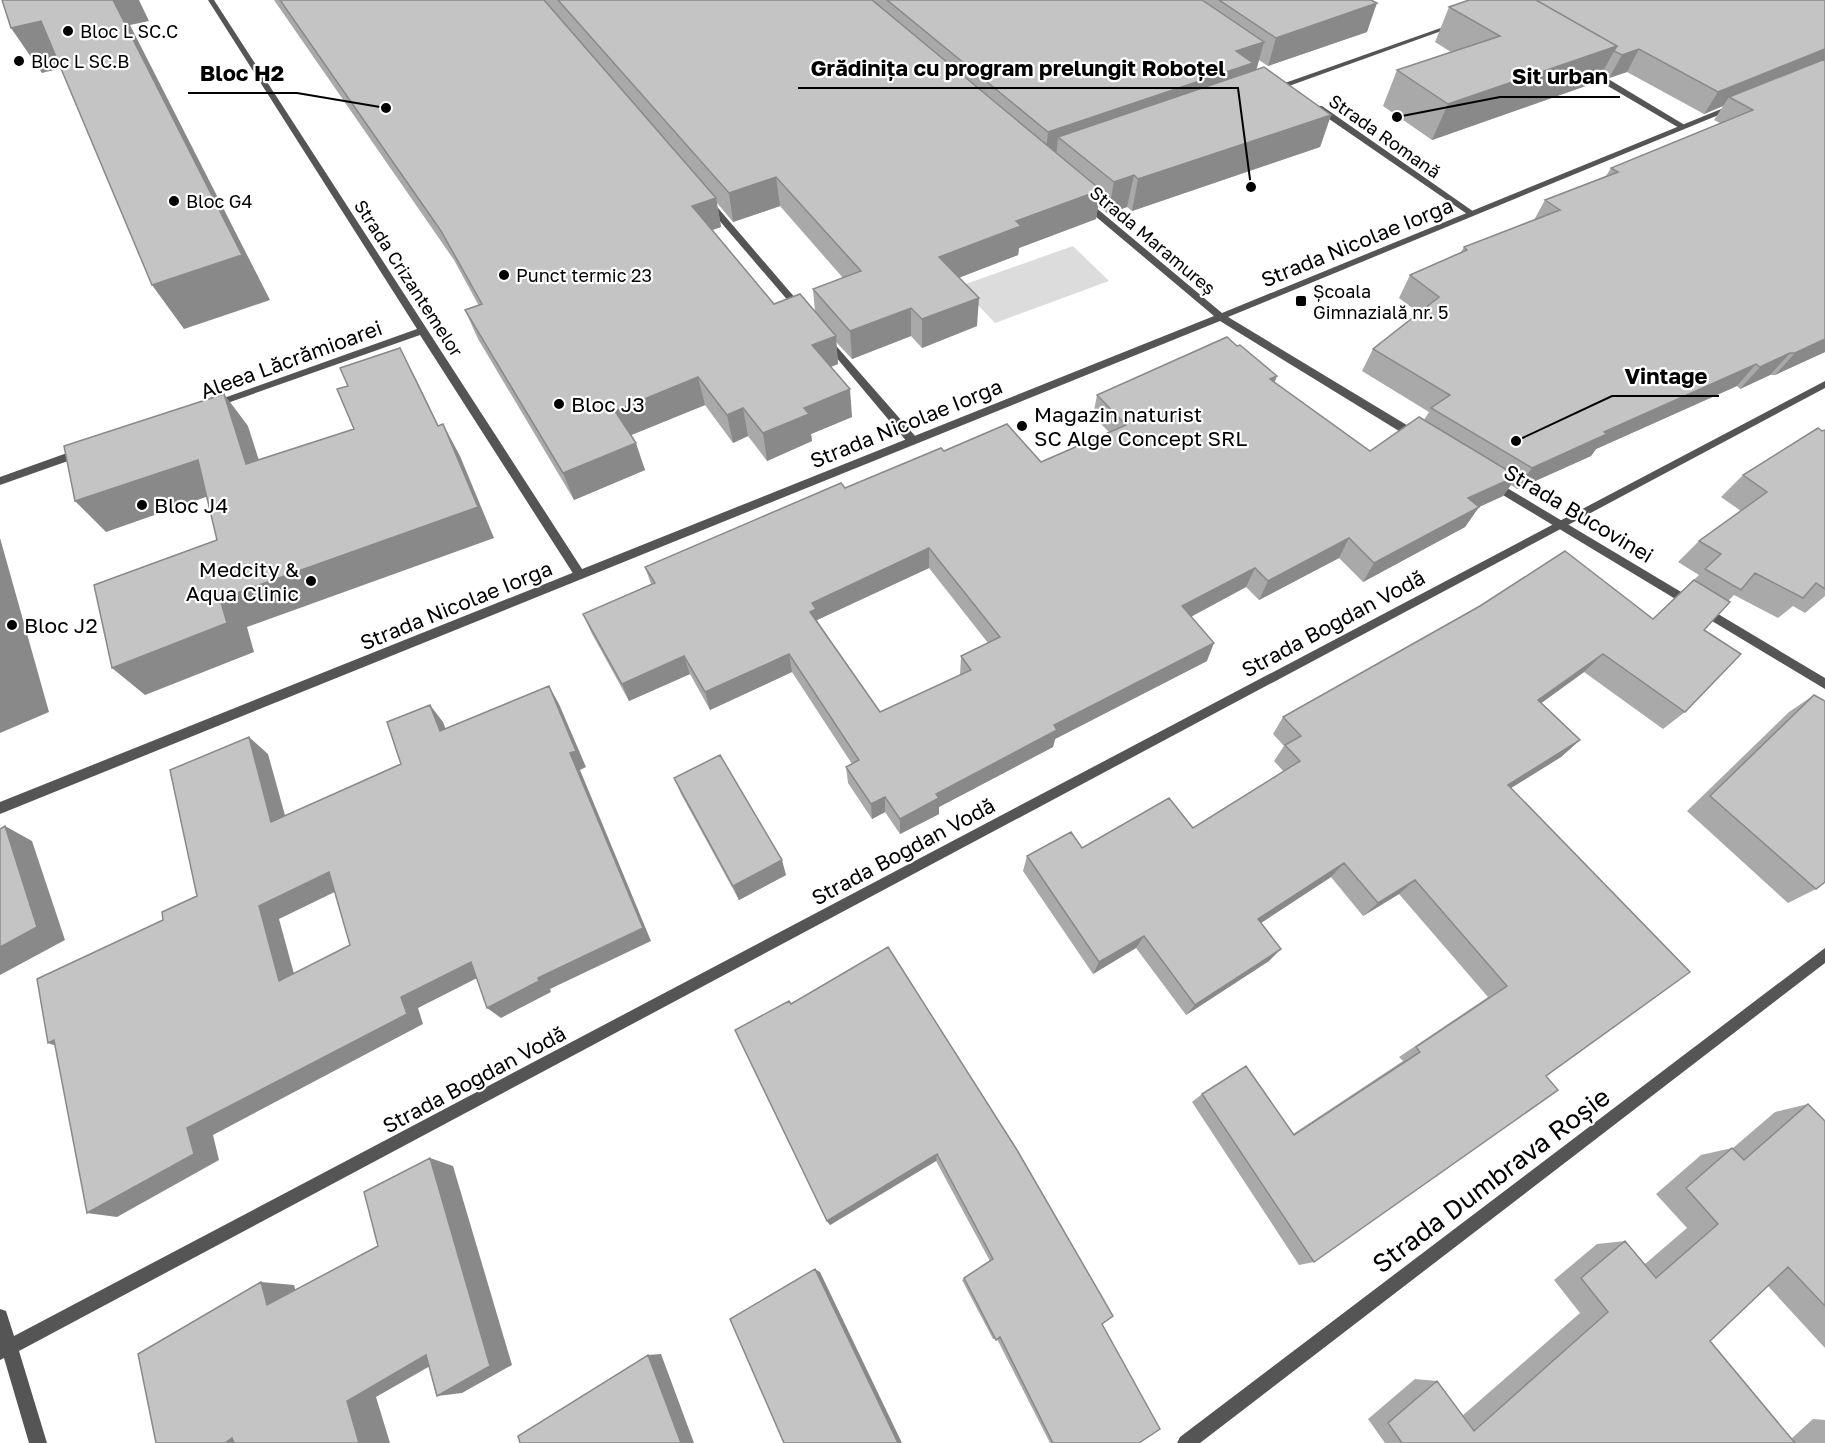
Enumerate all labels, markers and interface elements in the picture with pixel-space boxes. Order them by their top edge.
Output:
place label: Bloc L SC.C [80,20,178,42]
marker: Bloc L SC.C [61,24,75,38]
callout: Grădinița cu program prelungit Roboțel [798,48,1238,88]
place label: Bloc L SC.B [31,50,129,72]
callout: Bloc H2 [188,53,297,93]
marker: Bloc L SC.B [12,54,26,68]
text: Grădinița cu program prelungit Roboțel [810,54,1226,81]
callout: Sit urban [1500,57,1620,97]
text: Bloc H2 [200,59,284,86]
text: Sit urban [1512,62,1608,89]
street label: Strada Romană [1325,89,1445,183]
street label: Strada Maramureș [1086,181,1220,299]
place label: Bloc G4 [186,190,252,212]
street label: Strada Nicolae Iorga [1257,192,1457,292]
marker: Bloc G4 [167,194,181,208]
street label: Strada Crizantemelor [350,195,468,361]
place label: Punct termic 23 [516,264,652,286]
marker: Punct termic 23 [497,268,511,282]
place label: Școala Gimnazială nr. 5 [1313,280,1449,323]
marker: Școala Gimnazială nr. 5 [1294,294,1308,308]
street label: Aleea Lăcrămioarei [197,314,385,404]
callout: Vintage [1612,356,1719,396]
text: Vintage [1624,362,1708,389]
street label: Strada Nicolae Iorga [806,373,1006,473]
place label: Bloc J3 [571,391,645,417]
marker: Bloc J3 [552,397,566,411]
place label: Magazin naturist SC Alge Concept SRL [1034,401,1247,451]
marker: Magazin naturist SC Alge Concept SRL [1015,419,1029,433]
street label: Strada Bucovinei [1500,458,1658,568]
place label: Bloc J4 [154,492,228,518]
marker: Bloc J4 [135,498,149,512]
street label: Strada Nicolae Iorga [356,555,556,655]
place label: Medcity & Aqua Clinic [186,556,299,606]
street label: Strada Bogdan Vodă [1237,564,1429,682]
marker: Medcity & Aqua Clinic [304,574,318,588]
place label: Bloc J2 [24,612,98,638]
marker: Bloc J2 [5,618,19,632]
street label: Strada Bogdan Vodă [807,792,999,910]
street label: Strada Bogdan Vodă [378,1020,570,1138]
street label: Strada Dumbrava Roșie [1366,1081,1616,1279]

